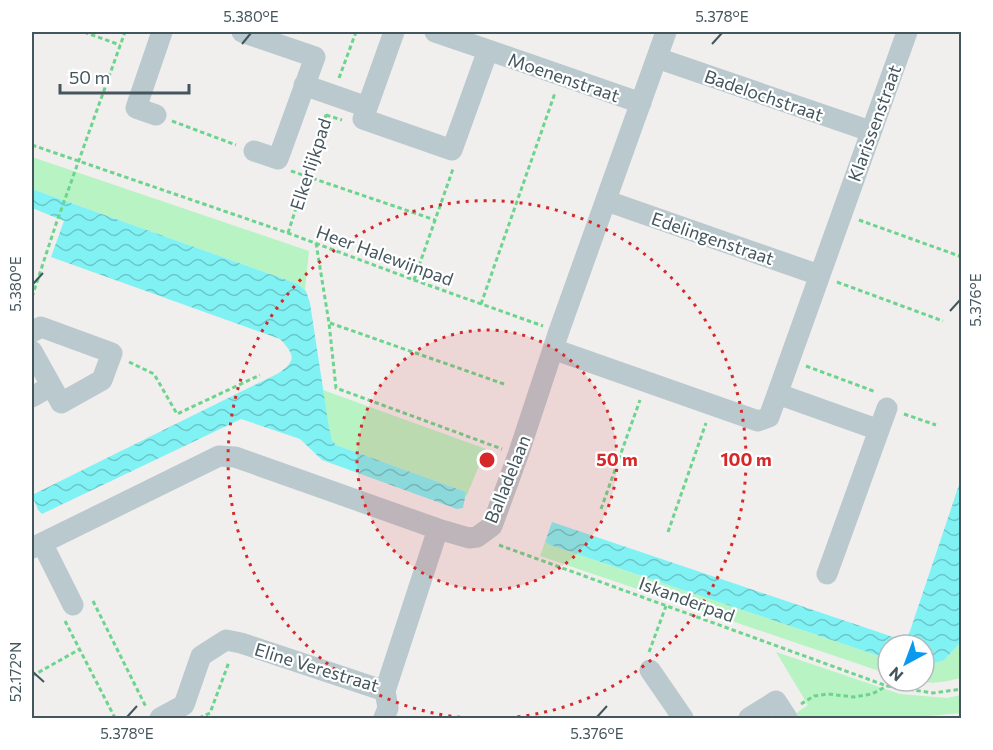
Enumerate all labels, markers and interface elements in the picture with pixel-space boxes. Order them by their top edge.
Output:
text: 5.380°E [223,7,279,25]
text: 5.378°E [695,7,749,25]
street label: Moenenstraat [505,48,623,106]
scale bar [60,57,189,95]
street label: Klarissenstraat [843,62,905,184]
street label: Badelochstraat [702,64,826,126]
text: 50 m [69,66,110,88]
street label: Elkerlijkpad [285,115,335,213]
street label: Edelingenstraat [649,207,777,269]
street label: Heer Halewijnpad [313,220,457,290]
text: 5.380°E [6,256,24,312]
text: 5.376°E [966,273,984,327]
street label: Balladelaan [479,432,535,526]
text: 50 m [596,448,638,470]
text: 100 m [720,448,772,470]
centre of rings [477,450,497,470]
street label: Iskanderpad [636,572,738,626]
north arrow [876,633,936,693]
street label: Eline Verestraat [252,638,382,696]
text: 52.172°N [6,642,24,702]
text: N [885,664,907,686]
text: 5.378°E [100,724,154,742]
text: 5.376°E [570,724,624,742]

